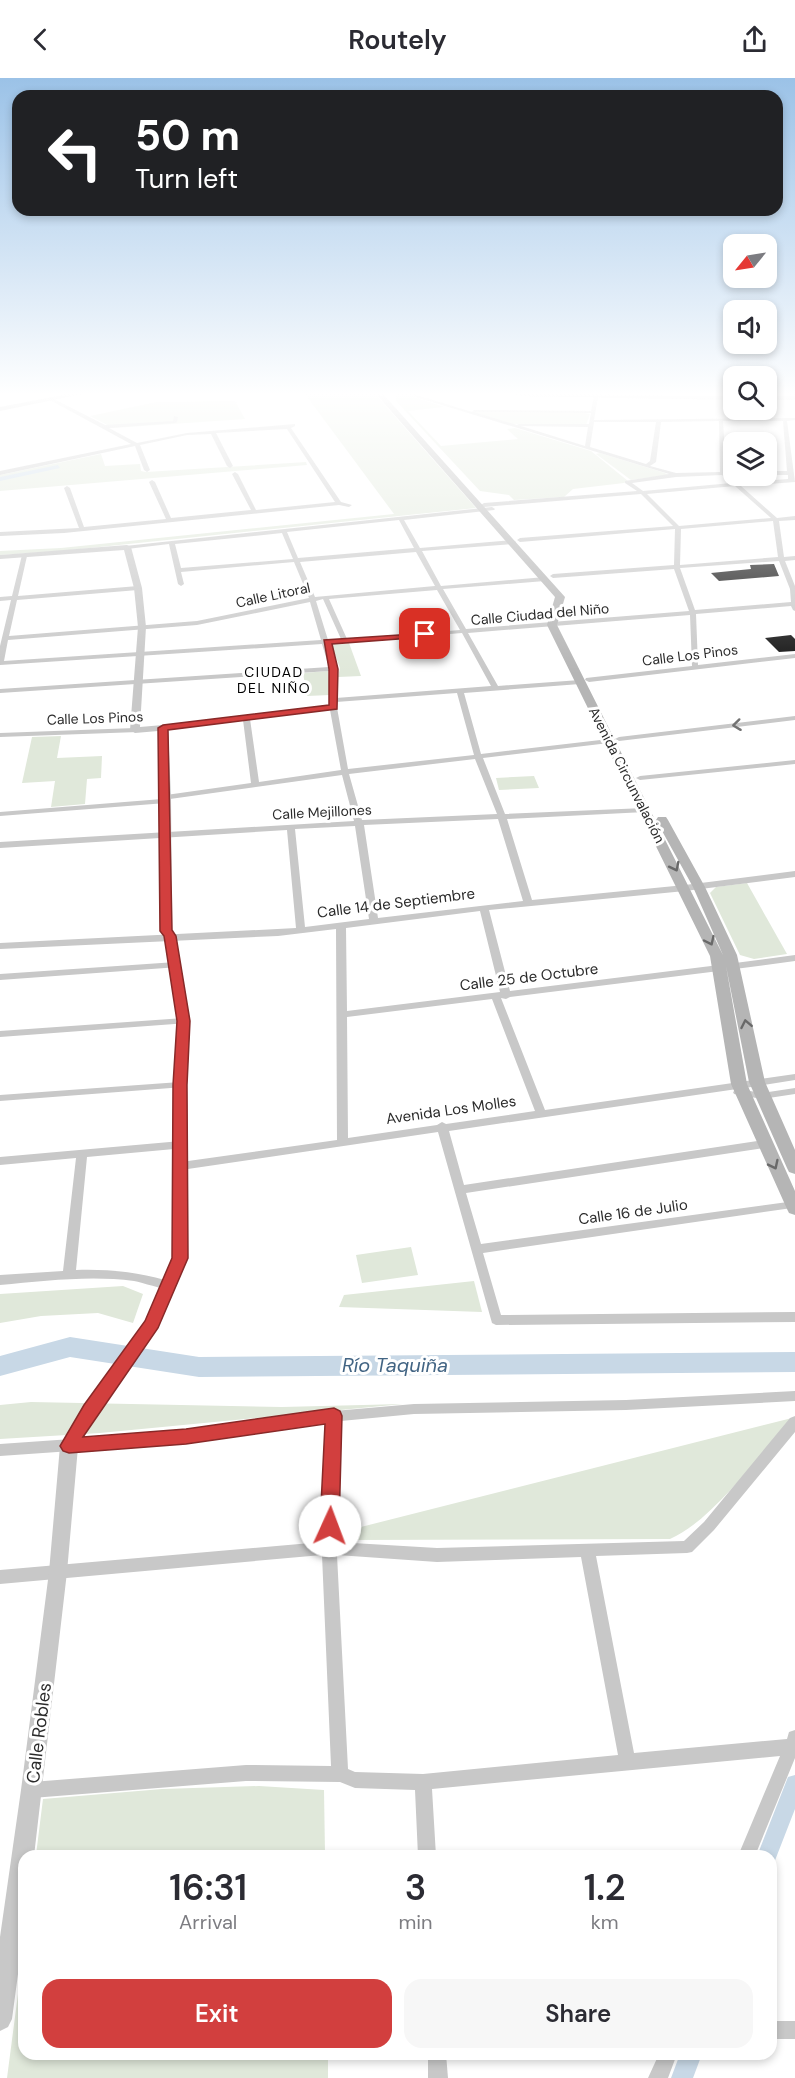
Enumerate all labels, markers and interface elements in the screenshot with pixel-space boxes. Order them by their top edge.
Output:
text: Routely [348,22,447,57]
icon: back [24,23,57,56]
icon: share [738,23,771,56]
text: 50 m [135,108,240,163]
icon: left [36,114,114,192]
text: Turn left [135,161,238,196]
north arrow [723,234,777,288]
map controls [723,234,777,486]
button: sound [723,300,777,354]
button: search [723,366,777,420]
button: layers [723,432,777,486]
street label: Calle Litoral [234,578,312,612]
street label: Calle Ciudad del Niño [470,599,610,629]
pin [399,608,450,659]
icon: arrive [408,617,441,650]
street label: Calle Los Pinos [641,640,739,670]
district label: CIUDAD DEL NIÑO [237,663,311,697]
street label: Avenida Circunvalación [585,704,669,846]
street label: Calle Los Pinos [46,707,144,729]
one-way arrow [732,719,741,731]
street label: Calle Mejillones [272,800,372,824]
one-way arrow [668,861,679,872]
street label: Calle 14 de Septiembre [316,883,476,923]
one-way arrow [702,935,714,946]
street label: Calle 25 de Octubre [459,959,599,995]
one-way arrow [740,1020,753,1030]
street label: Avenida Los Molles [385,1091,517,1129]
one-way arrow [767,1159,779,1170]
street label: Calle 16 de Julio [577,1194,689,1230]
water label: Río Taquiña [342,1352,448,1378]
position arrow [298,1494,362,1558]
street label: Calle Robles [21,1681,57,1785]
text: 16:31 [169,1864,247,1911]
text: 3 [405,1864,426,1911]
text: 1.2 [584,1864,626,1911]
text: Arrival [179,1909,237,1935]
text: min [398,1909,432,1935]
text: km [591,1909,619,1935]
button: Exit [42,1979,392,2048]
button: Share [404,1979,753,2048]

